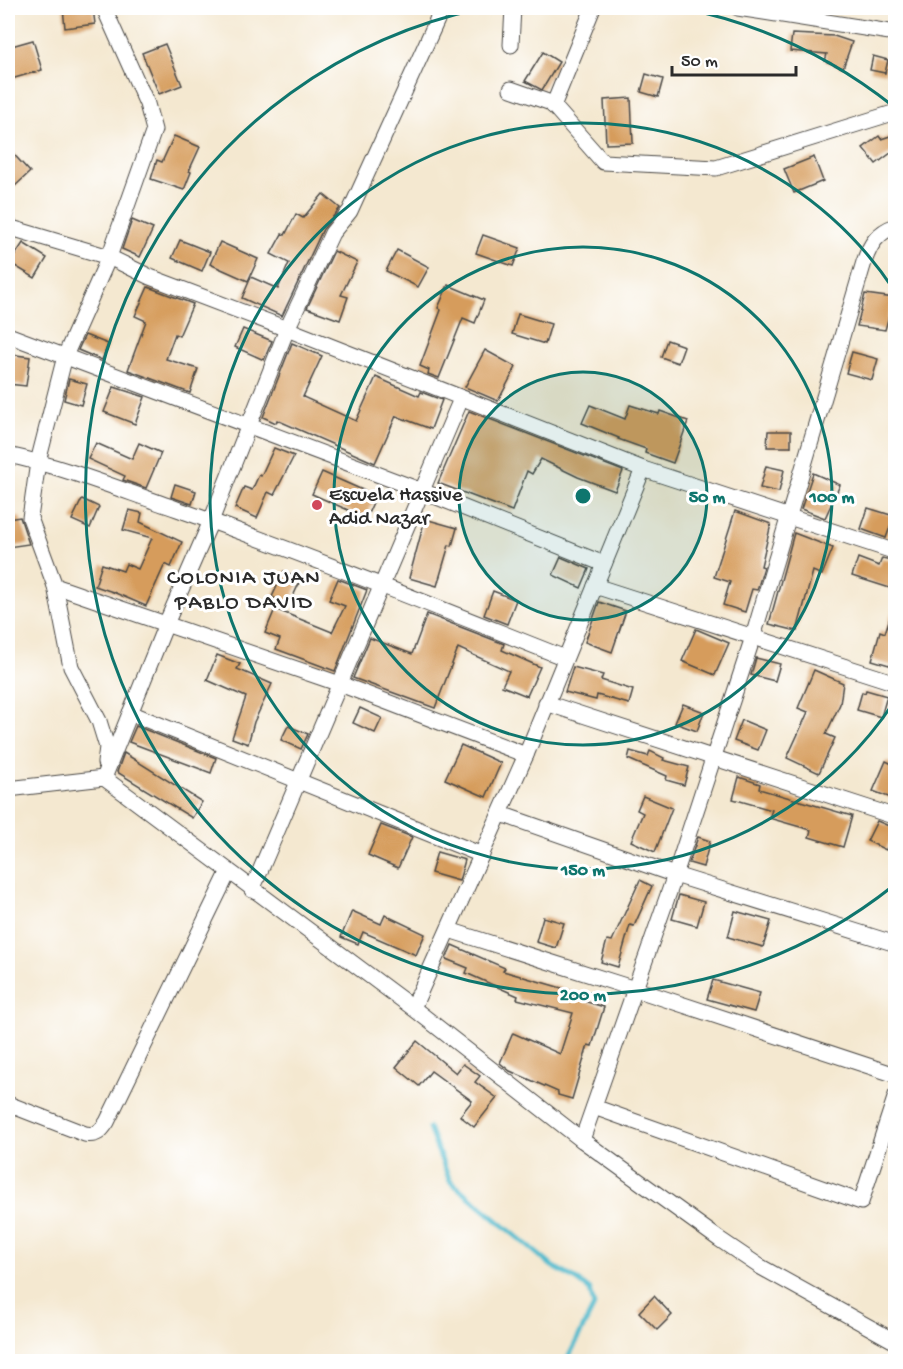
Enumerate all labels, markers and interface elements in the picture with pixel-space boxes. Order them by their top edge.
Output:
scale bar [672,39,796,77]
text: 50 m [681,52,718,73]
place label: Escuela Hassive Adid Nazar [329,484,464,533]
centre of rings [573,486,593,506]
text: 50 m [689,488,726,509]
text: 100 m [809,488,855,509]
marker: Escuela Hassive Adid Nazar [310,498,324,512]
district label: COLONIA JUAN PABLO DAVID [167,566,321,617]
text: 150 m [560,861,605,882]
text: 200 m [560,986,606,1007]

